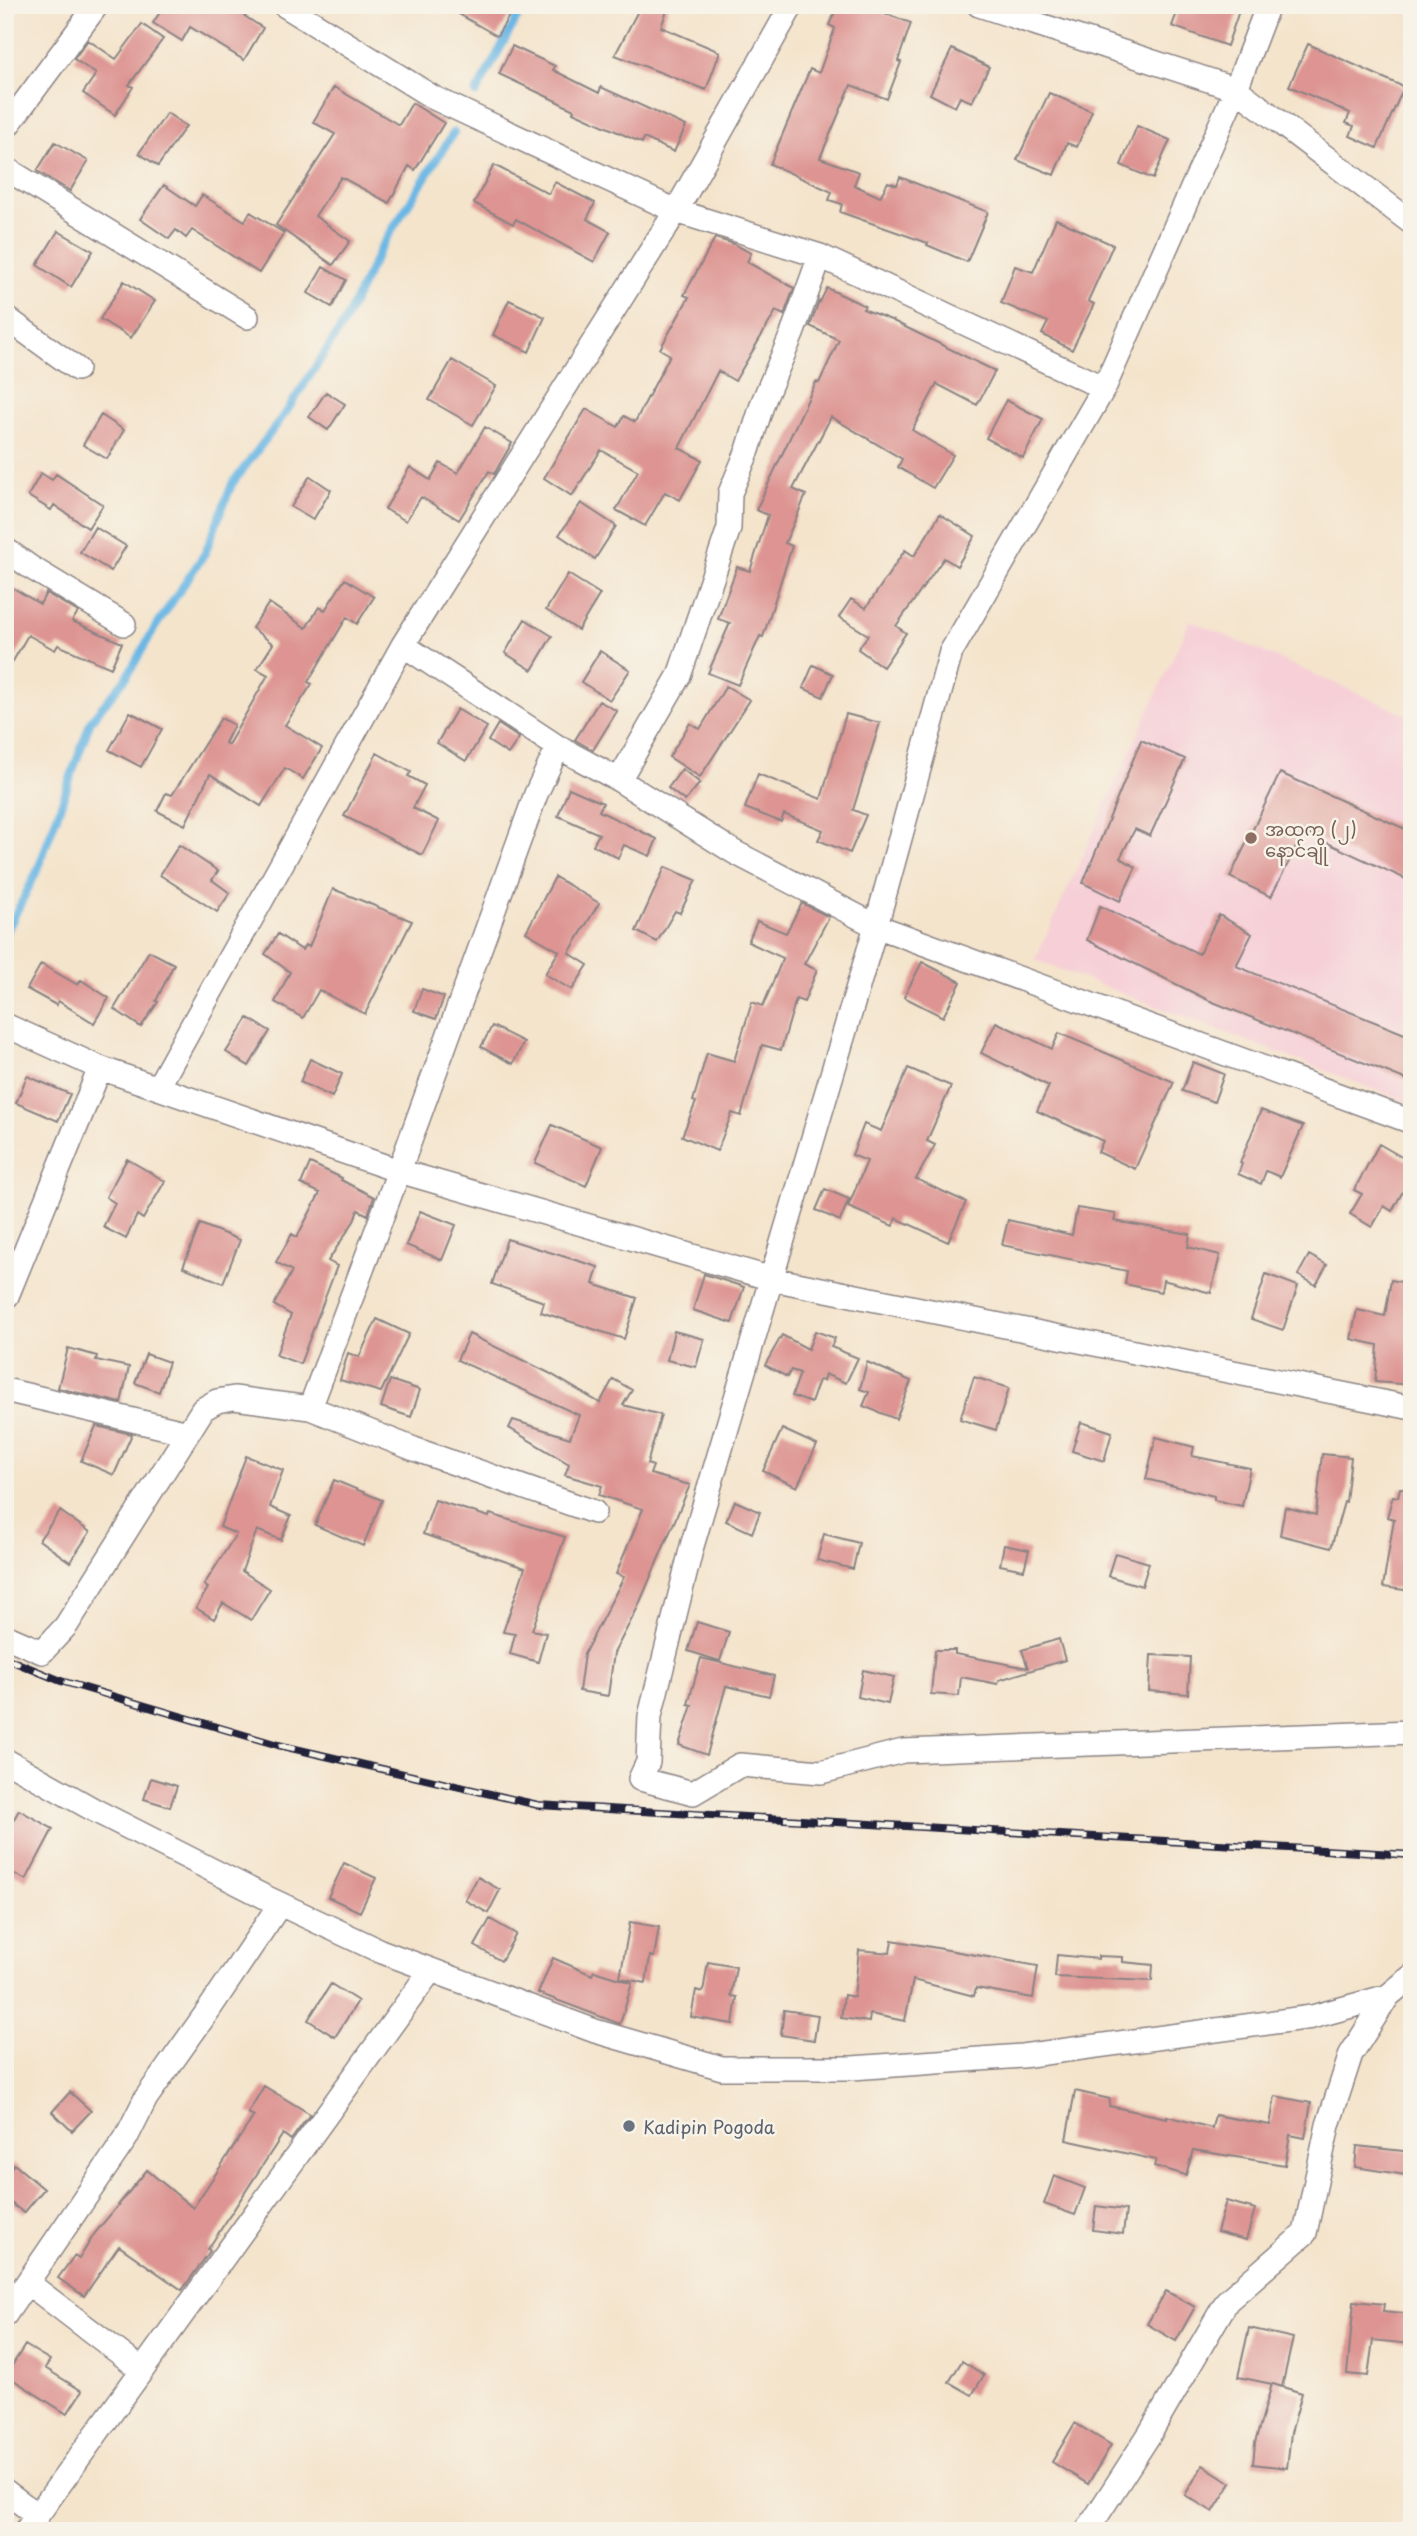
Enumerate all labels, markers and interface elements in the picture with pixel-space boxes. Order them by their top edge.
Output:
place label: အထက (၂) နောင်ချို [1265,815,1357,866]
marker: အထက (၂) နောင်ချို [1243,830,1259,846]
place label: Kadipin Pogoda [643,2113,775,2140]
marker: Kadipin Pogoda [621,2118,637,2134]

